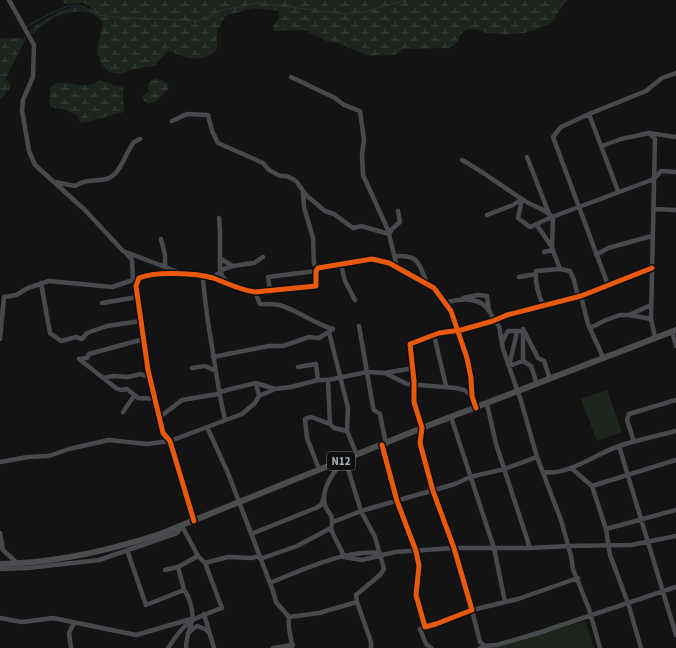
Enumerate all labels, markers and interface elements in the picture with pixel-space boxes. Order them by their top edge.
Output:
road number: N12 [327,452,355,470]

